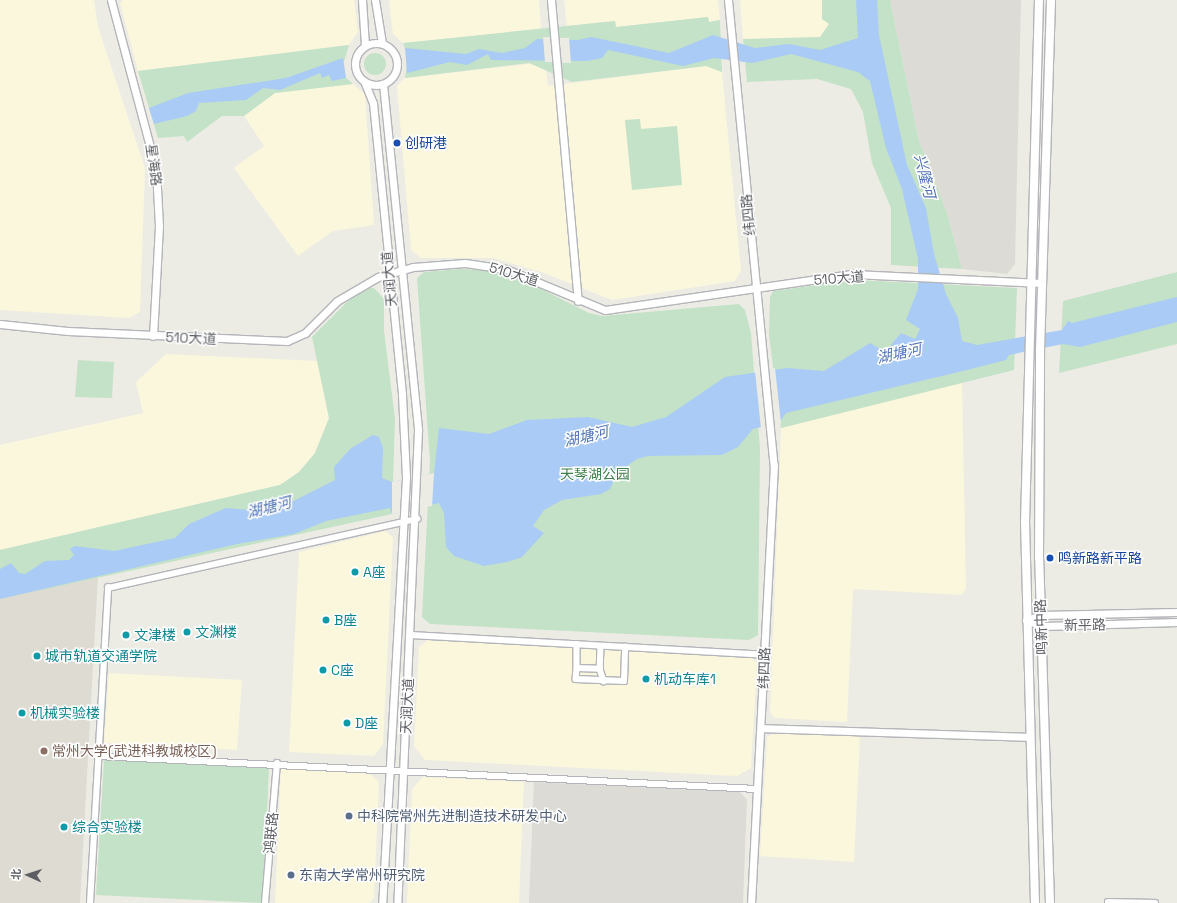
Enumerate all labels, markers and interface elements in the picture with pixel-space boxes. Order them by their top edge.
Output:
place label: 创研港 [405,135,447,151]
marker: 创研港 [392,138,402,148]
street label: 星海路 [143,143,165,187]
water label: 兴隆河 [911,152,939,200]
street label: 纬四路 [737,193,759,237]
street label: 天润大道 [378,250,400,308]
street label: 510大道 [487,259,541,289]
street label: 510大道 [813,268,865,288]
street label: 510大道 [165,329,217,347]
water label: 湖塘河 [875,340,923,366]
water label: 湖塘河 [562,422,610,450]
park label: 天琴湖公园 [560,466,630,482]
water label: 湖塘河 [245,493,293,521]
place label: 鸣新路新平路 [1058,550,1142,566]
marker: 鸣新路新平路 [1045,553,1055,563]
place label: A座 [363,564,386,580]
marker: A座 [350,567,360,577]
street label: 鸣新中路 [1032,599,1050,655]
place label: B座 [334,612,357,628]
marker: B座 [321,615,331,625]
street label: 新平路 [1064,616,1106,634]
place label: 文渊楼 [195,624,237,640]
place label: 文津楼 [134,627,176,643]
marker: 文渊楼 [182,627,192,637]
marker: 文津楼 [121,630,131,640]
street label: 纬四路 [755,647,773,689]
place label: 城市轨道交通学院 [45,648,157,664]
marker: 城市轨道交通学院 [32,651,42,661]
place label: C座 [331,662,354,678]
marker: C座 [318,665,328,675]
place label: 机动车库1 [654,671,716,687]
marker: 机动车库1 [641,674,651,684]
street label: 天润大道 [397,678,417,734]
place label: 机械实验楼 [30,705,100,721]
marker: 机械实验楼 [17,708,27,718]
place label: D座 [355,715,378,731]
marker: D座 [342,718,352,728]
place label: 常州大学(武进科教城校区) [52,743,217,759]
marker: 常州大学(武进科教城校区) [39,746,49,756]
place label: 中科院常州先进制造技术研发中心 [357,808,567,824]
street label: 鸿联路 [261,811,281,855]
marker: 中科院常州先进制造技术研发中心 [344,811,354,821]
place label: 综合实验楼 [72,819,142,835]
marker: 综合实验楼 [59,822,69,832]
north arrow [8,855,48,895]
place label: 东南大学常州研究院 [299,867,425,883]
text: 北 [9,869,23,880]
marker: 东南大学常州研究院 [286,870,296,880]

